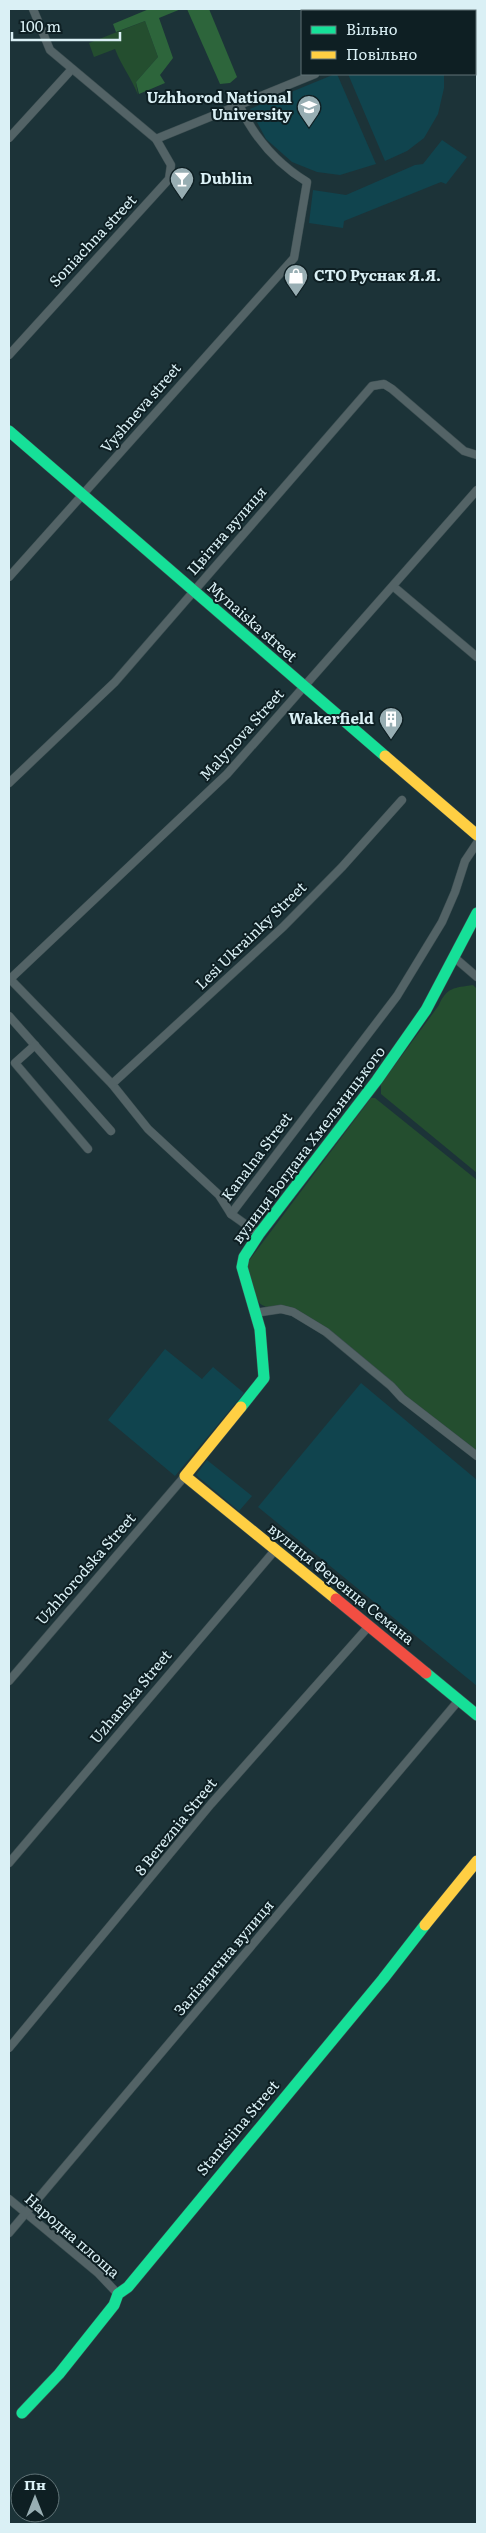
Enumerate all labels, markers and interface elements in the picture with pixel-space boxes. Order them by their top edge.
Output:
scale bar [12,10,120,42]
legend [301,10,476,75]
text: 100 m [20,14,61,37]
text: Вільно [346,17,398,40]
text: Повільно [346,42,418,65]
place label: Uzhhorod National University [147,85,293,125]
school or university icon: Uzhhorod National University [296,94,322,128]
bar icon: Dublin [169,166,195,200]
place label: Dublin [200,166,253,189]
street label: Soniachna street [43,188,141,291]
shop icon: СТО Руснак Я.Я. [283,263,309,297]
place label: СТО Руснак Я.Я. [314,263,441,286]
street label: Vyshneva street [94,357,186,457]
street label: Цвітна вулиця [181,480,271,580]
street label: Mynaiska street [203,575,303,667]
street label: Malynova Street [193,683,289,785]
place label: Wakerfield [289,706,374,729]
building icon: Wakerfield [378,706,404,740]
street label: Lesi Ukrainky Street [189,876,311,994]
street label: вулиця Богдана Хмельницького [226,1040,390,1248]
street label: Kanalna Street [215,1107,297,1205]
street label: Uzhhorodska Street [30,1507,140,1629]
street label: вулиця Ференца Семана [264,1516,421,1650]
street label: Uzhanska Street [84,1644,176,1748]
street label: 8 Bereznia Street [128,1772,221,1880]
street label: Залізнична вулиця [167,1894,278,2020]
street label: Stantsiina Street [190,2074,284,2180]
street label: Народна площа [20,2187,126,2283]
north arrow [10,2473,60,2523]
text: Пн [24,2474,46,2494]

